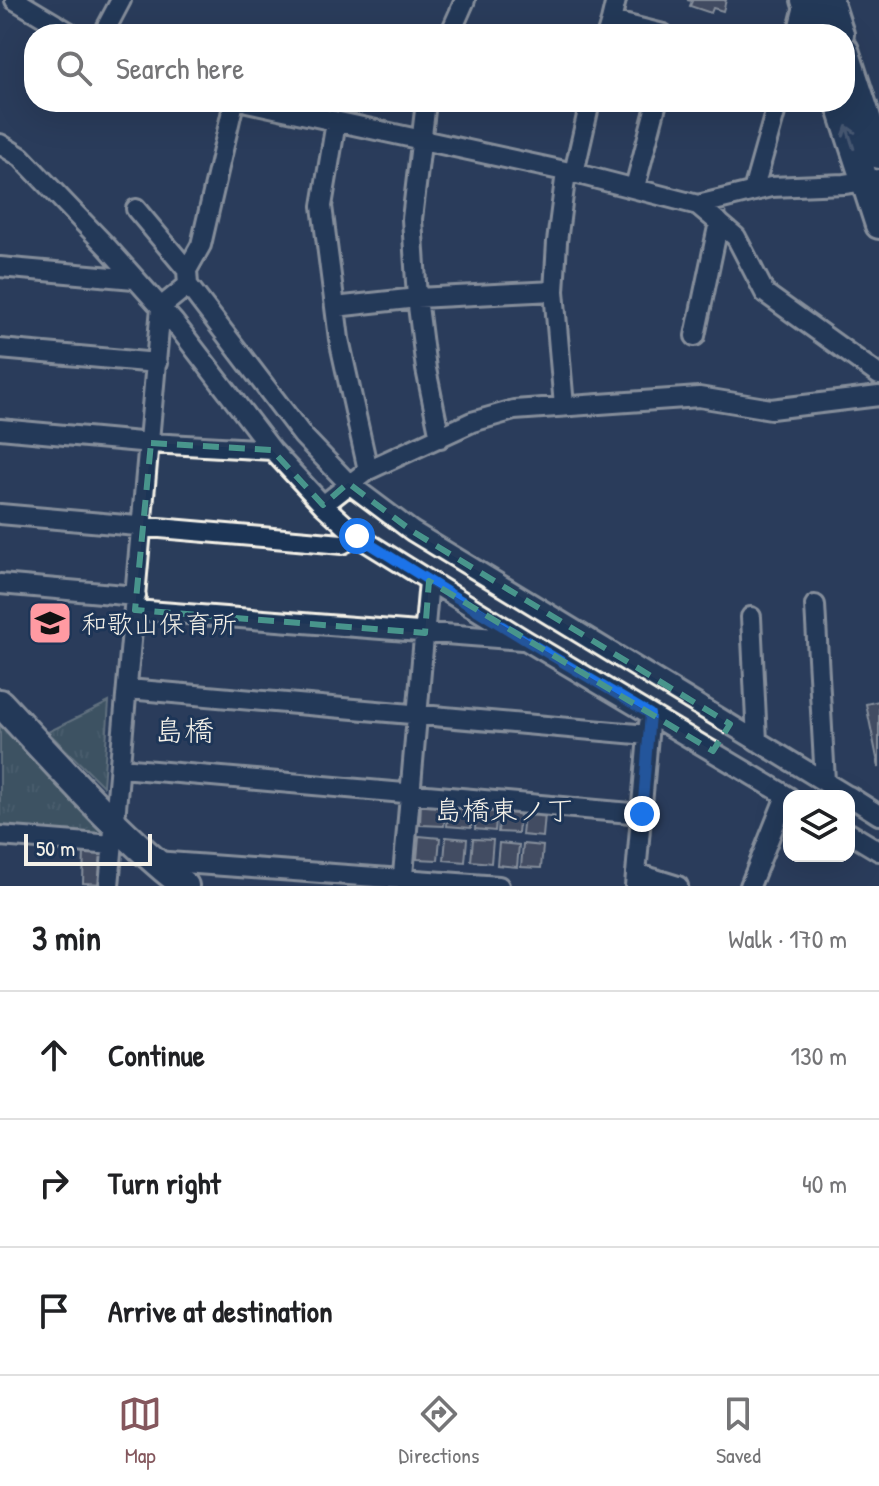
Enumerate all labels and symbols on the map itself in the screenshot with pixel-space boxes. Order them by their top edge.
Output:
one-way arrow [842,125,856,150]
route start [339,518,375,554]
school or university icon: 和歌山保育所 [26,599,74,647]
place label: 和歌山保育所 [81,606,237,641]
district label: 島橋 [154,710,214,750]
district label: 島橋東ノ丁 [434,791,574,829]
route end [624,796,660,832]
scale bar [24,830,152,866]

